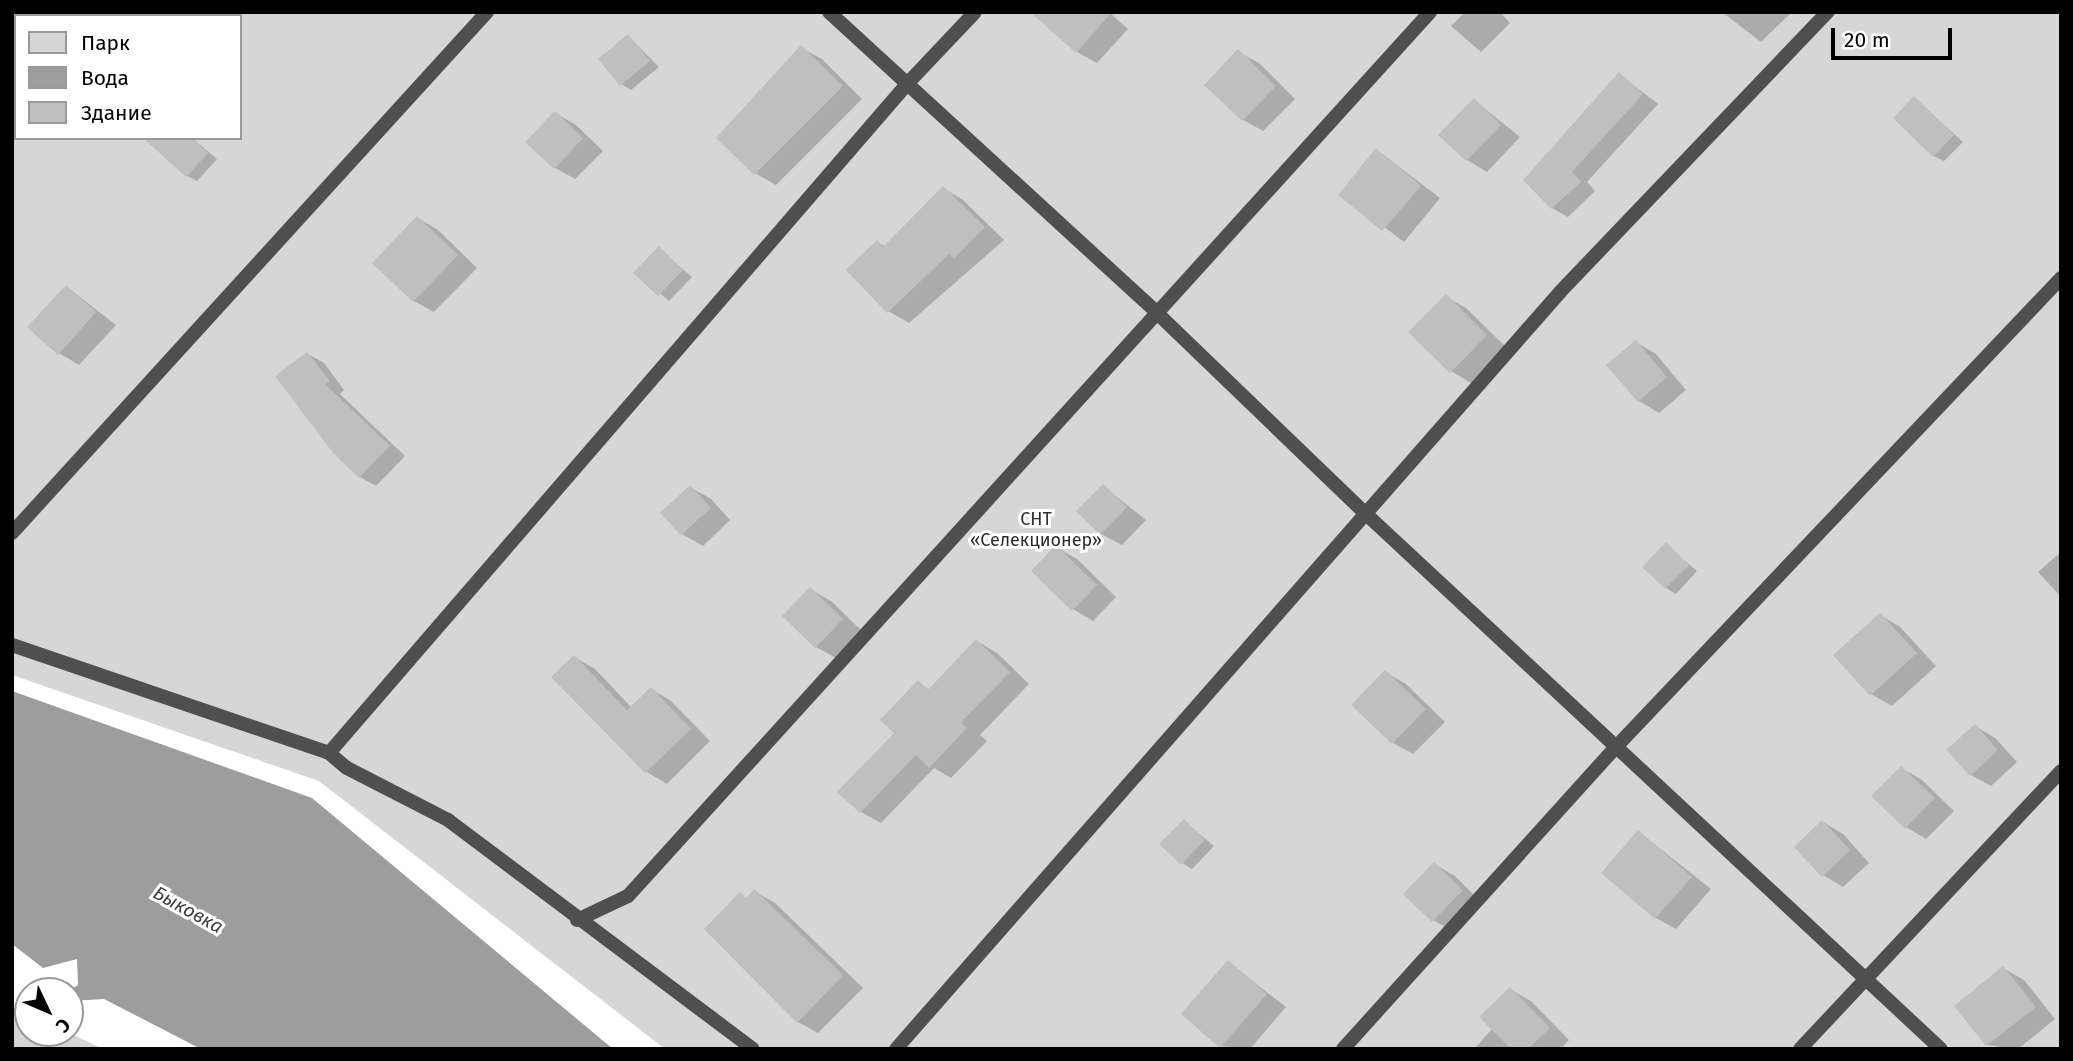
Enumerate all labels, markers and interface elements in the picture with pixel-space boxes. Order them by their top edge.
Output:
legend [14,14,242,140]
scale bar [1835,14,1956,58]
text: 20 m [1844,27,1890,53]
text: Парк [81,30,130,56]
text: Вода [81,65,129,91]
text: Здание [81,100,152,126]
park label: СНТ «Селекционер» [970,509,1102,552]
water label: Быковка [149,882,227,938]
north arrow [14,977,84,1047]
text: С [51,1014,75,1037]

